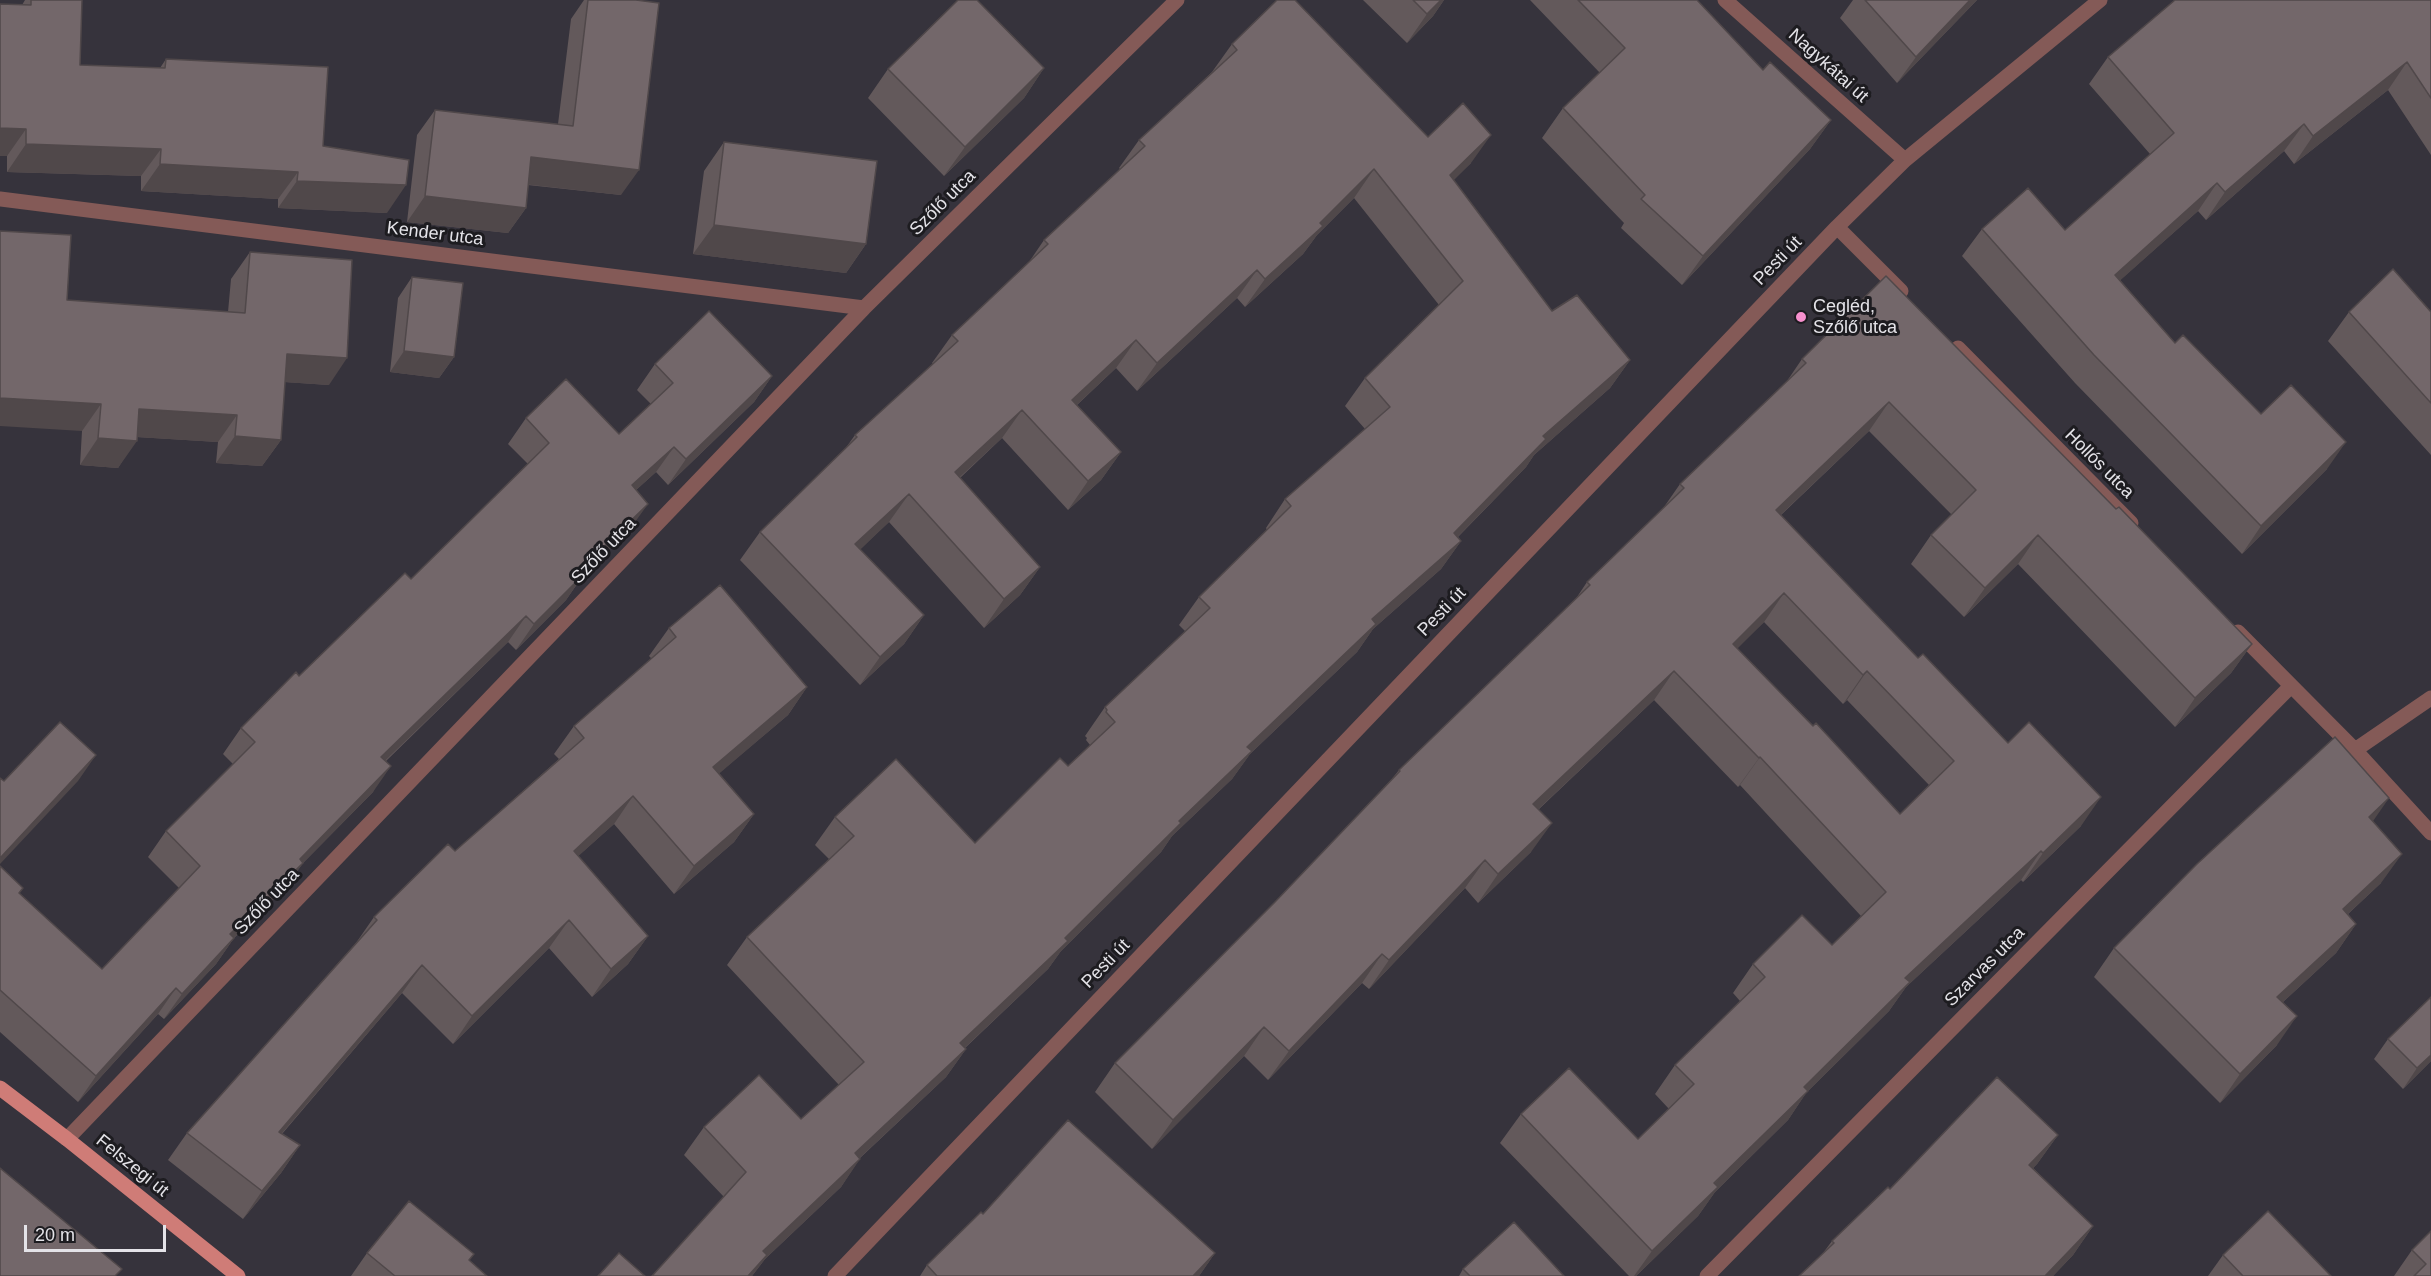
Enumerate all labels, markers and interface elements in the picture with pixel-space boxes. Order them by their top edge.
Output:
street label: Nagykátai út [1784,24,1872,108]
street label: Szőlő utca [906,166,980,240]
street label: Kender utca [386,217,484,251]
street label: Pesti út [1749,232,1807,290]
place label: Cegléd, Szőlő utca [1813,296,1897,338]
marker: Cegléd, Szőlő utca [1794,310,1808,324]
street label: Hollós utca [2060,425,2138,503]
street label: Szőlő utca [567,513,641,589]
street label: Pesti út [1413,583,1471,641]
street label: Szőlő utca [230,864,304,940]
street label: Szarvas utca [1941,923,2029,1011]
street label: Pesti út [1077,935,1135,993]
street label: Felszegi út [91,1130,173,1202]
scale bar [27,1213,170,1251]
text: 20 m [35,1225,75,1245]

